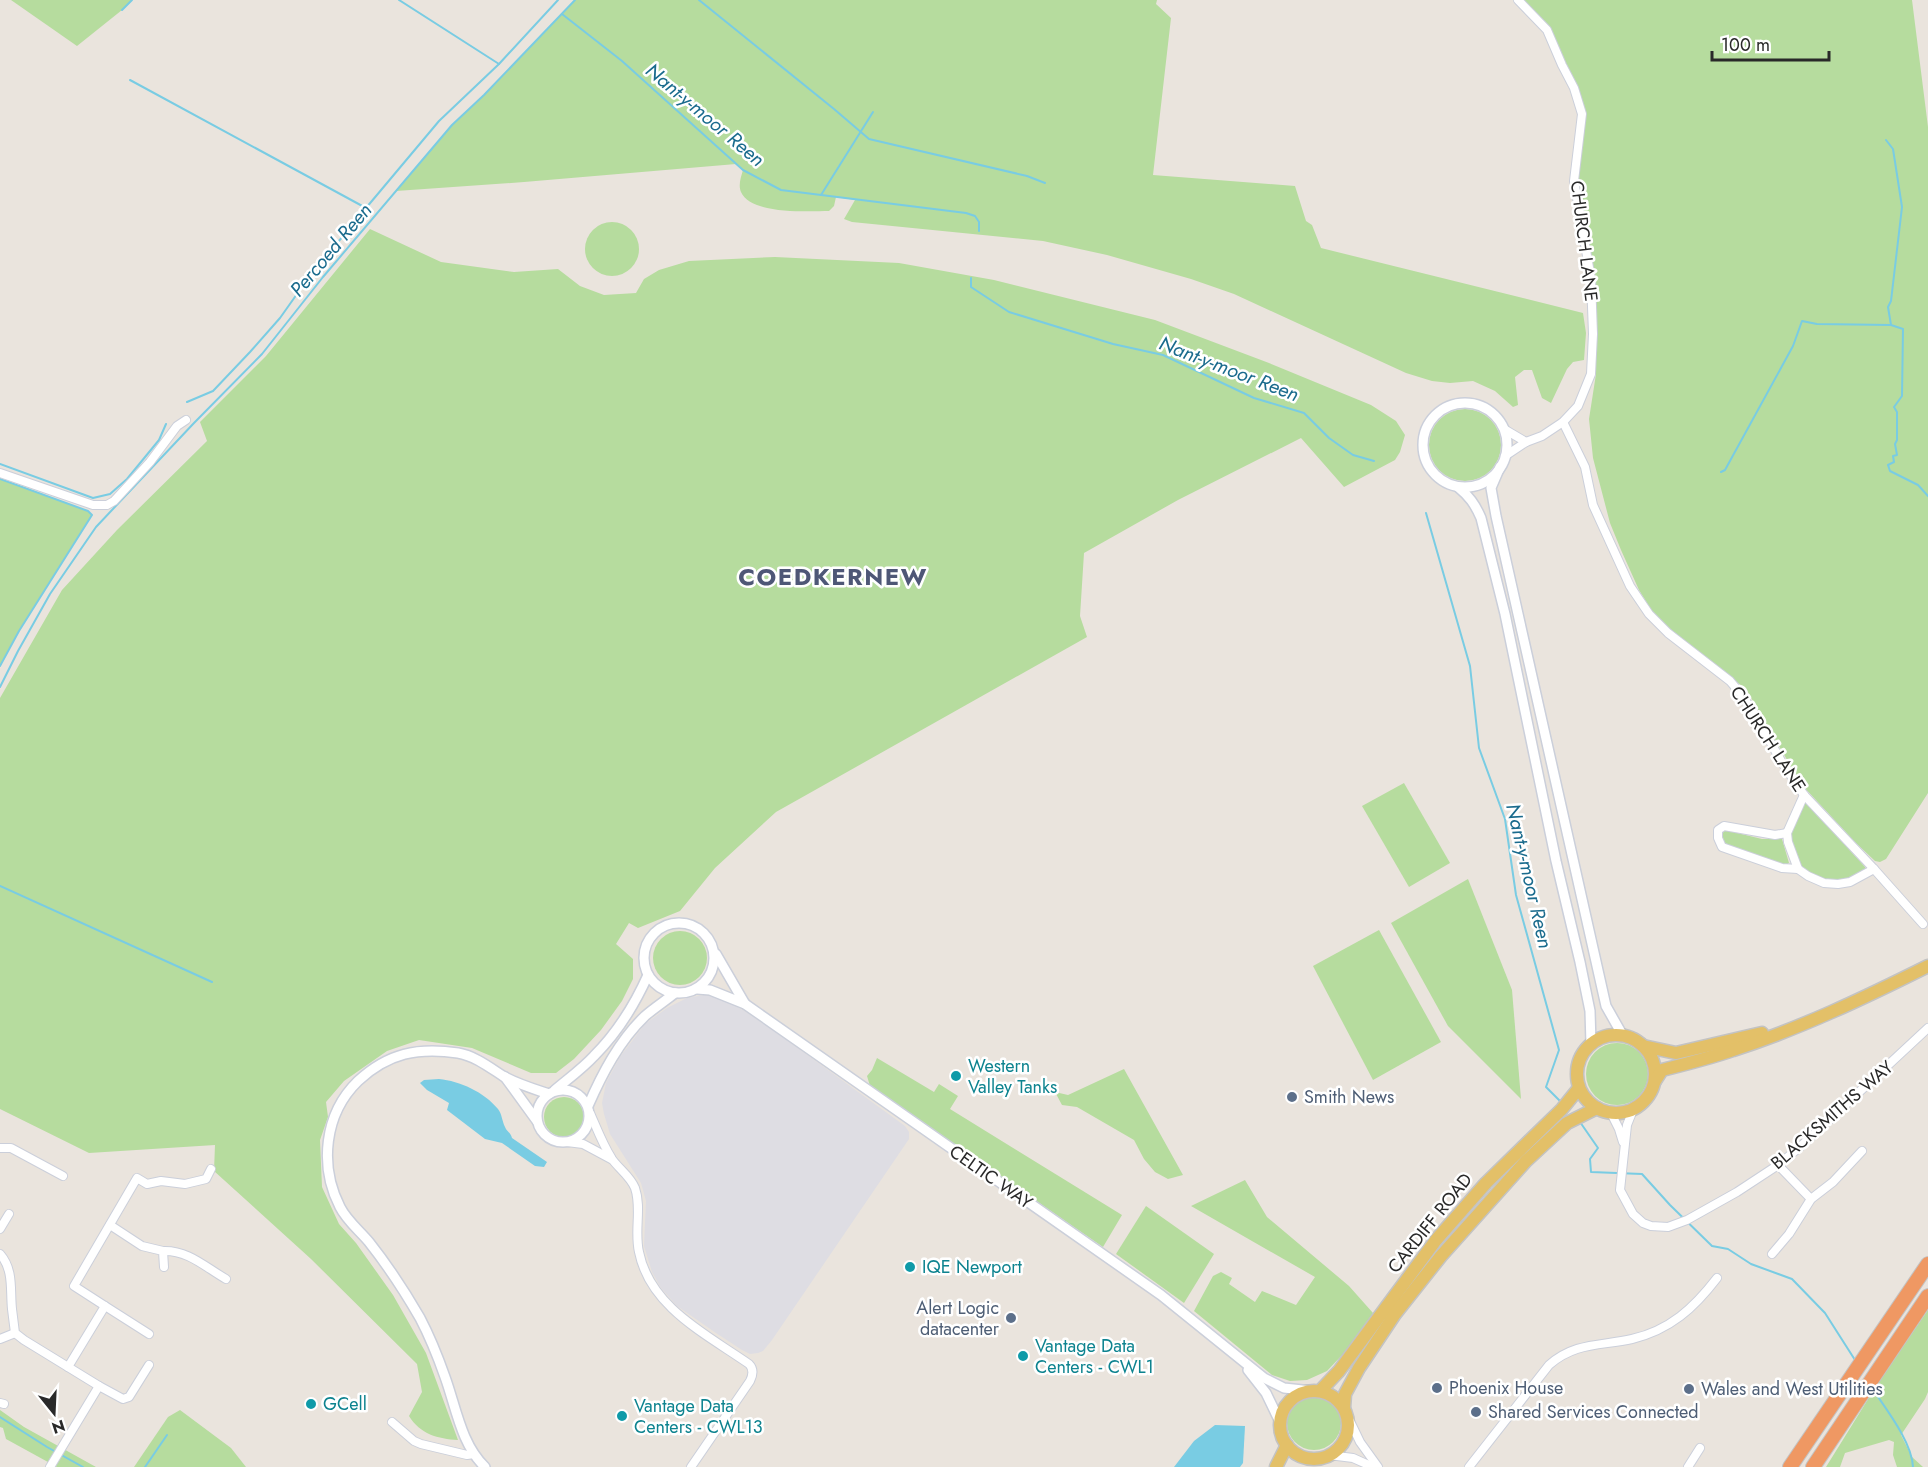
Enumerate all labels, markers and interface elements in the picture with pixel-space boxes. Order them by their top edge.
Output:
scale bar [1712,24,1829,62]
text: 100 m [1721,32,1770,58]
water label: Nant-y-moor Reen [639,56,771,174]
street label: CHURCH LANE [1564,179,1604,303]
water label: Percoed Reen [283,197,379,303]
water label: Nant-y-moor Reen [1155,329,1303,409]
district label: COEDKERNEW [738,559,928,594]
street label: CHURCH LANE [1724,681,1812,797]
water label: Nant-y-moor Reen [1498,801,1560,951]
place label: Western Valley Tanks [968,1053,1057,1100]
street label: BLACKSMITHS WAY [1765,1054,1900,1176]
marker: Western Valley Tanks [949,1069,963,1083]
place label: Smith News [1304,1084,1394,1110]
marker: Smith News [1285,1090,1299,1104]
street label: CELTIC WAY [944,1139,1039,1216]
street label: CARDIFF ROAD [1382,1167,1478,1279]
place label: IQE Newport [922,1254,1022,1280]
marker: IQE Newport [903,1260,917,1274]
place label: Alert Logic datacenter [916,1295,1000,1342]
marker: Alert Logic datacenter [1004,1311,1018,1325]
place label: Vantage Data Centers - CWL1 [1035,1333,1154,1380]
marker: Vantage Data Centers - CWL1 [1016,1349,1030,1363]
place label: Phoenix House [1449,1375,1563,1401]
place label: Wales and West Utilities [1701,1376,1883,1402]
marker: Phoenix House [1430,1381,1444,1395]
marker: Wales and West Utilities [1682,1382,1696,1396]
north arrow [24,1383,84,1443]
place label: GCell [323,1391,367,1417]
place label: Vantage Data Centers - CWL13 [634,1393,763,1440]
marker: GCell [304,1397,318,1411]
place label: Shared Services Connected [1488,1399,1699,1425]
marker: Shared Services Connected [1469,1405,1483,1419]
marker: Vantage Data Centers - CWL13 [615,1409,629,1423]
text: N [49,1414,68,1440]

